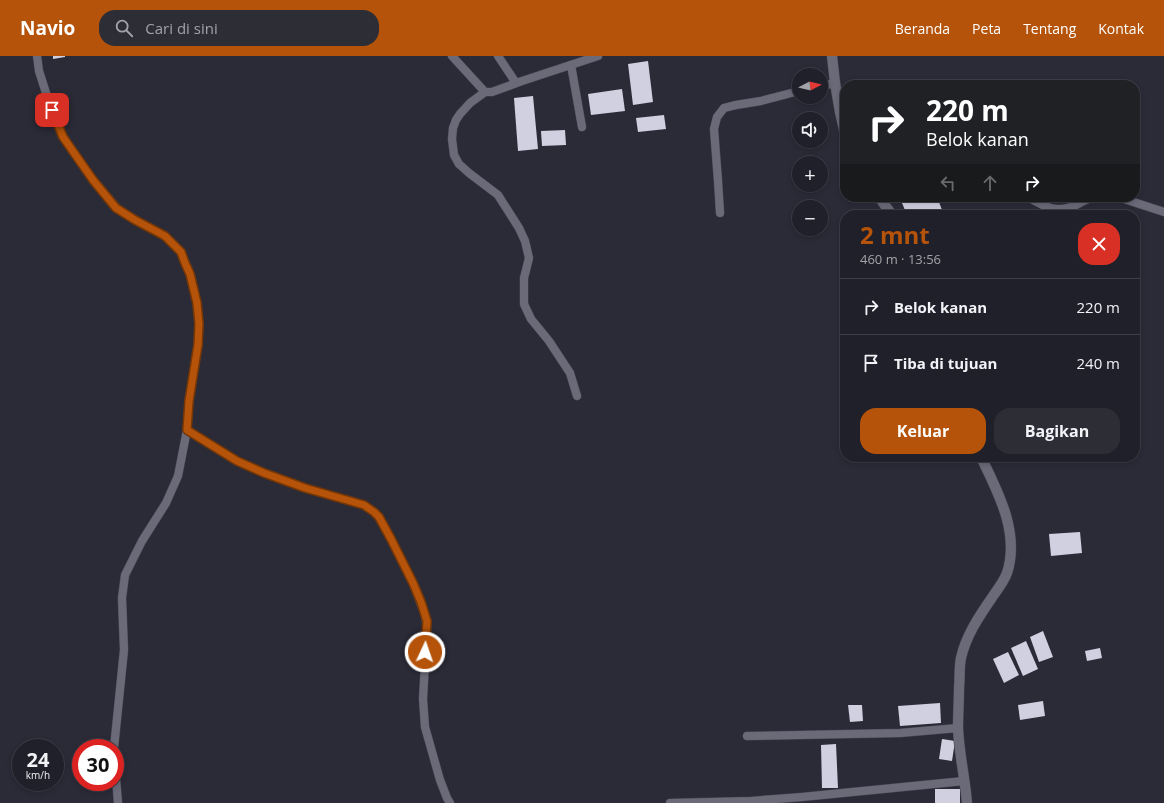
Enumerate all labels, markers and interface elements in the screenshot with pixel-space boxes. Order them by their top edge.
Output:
search box [99,10,379,46]
text: Navio [20,15,75,41]
icon: search [113,17,135,39]
text: Cari di sini [145,18,218,38]
text: Beranda [895,19,950,38]
text: Peta [972,19,1001,38]
text: Tentang [1023,19,1076,38]
text: Kontak [1098,19,1144,38]
north arrow [792,68,828,104]
map controls [792,68,828,236]
text: 220 m [926,91,1009,129]
pin [35,93,69,127]
icon: right [860,96,912,148]
icon: arrive [41,99,63,121]
button: sound [792,112,828,148]
text: Belok kanan [926,127,1029,151]
button: + [792,156,828,192]
icon: left [937,172,959,194]
icon: ahead [979,172,1001,194]
icon: right [1021,172,1043,194]
button: − [792,200,828,236]
text: 2 mnt [860,218,930,251]
button: close [1078,223,1120,265]
text: 460 m · 13:56 [860,250,941,268]
icon: right [860,296,882,318]
text: Belok kanan [894,297,987,317]
text: 220 m [1076,297,1120,317]
icon: arrive [860,352,882,374]
text: Tiba di tujuan [894,353,997,373]
text: 240 m [1076,353,1120,373]
button: Keluar [860,408,986,454]
button: Bagikan [994,408,1120,454]
position arrow [404,631,446,673]
speed limit sign: 30 [72,739,124,791]
text: 24 [27,746,49,773]
text: km/h [26,768,50,782]

